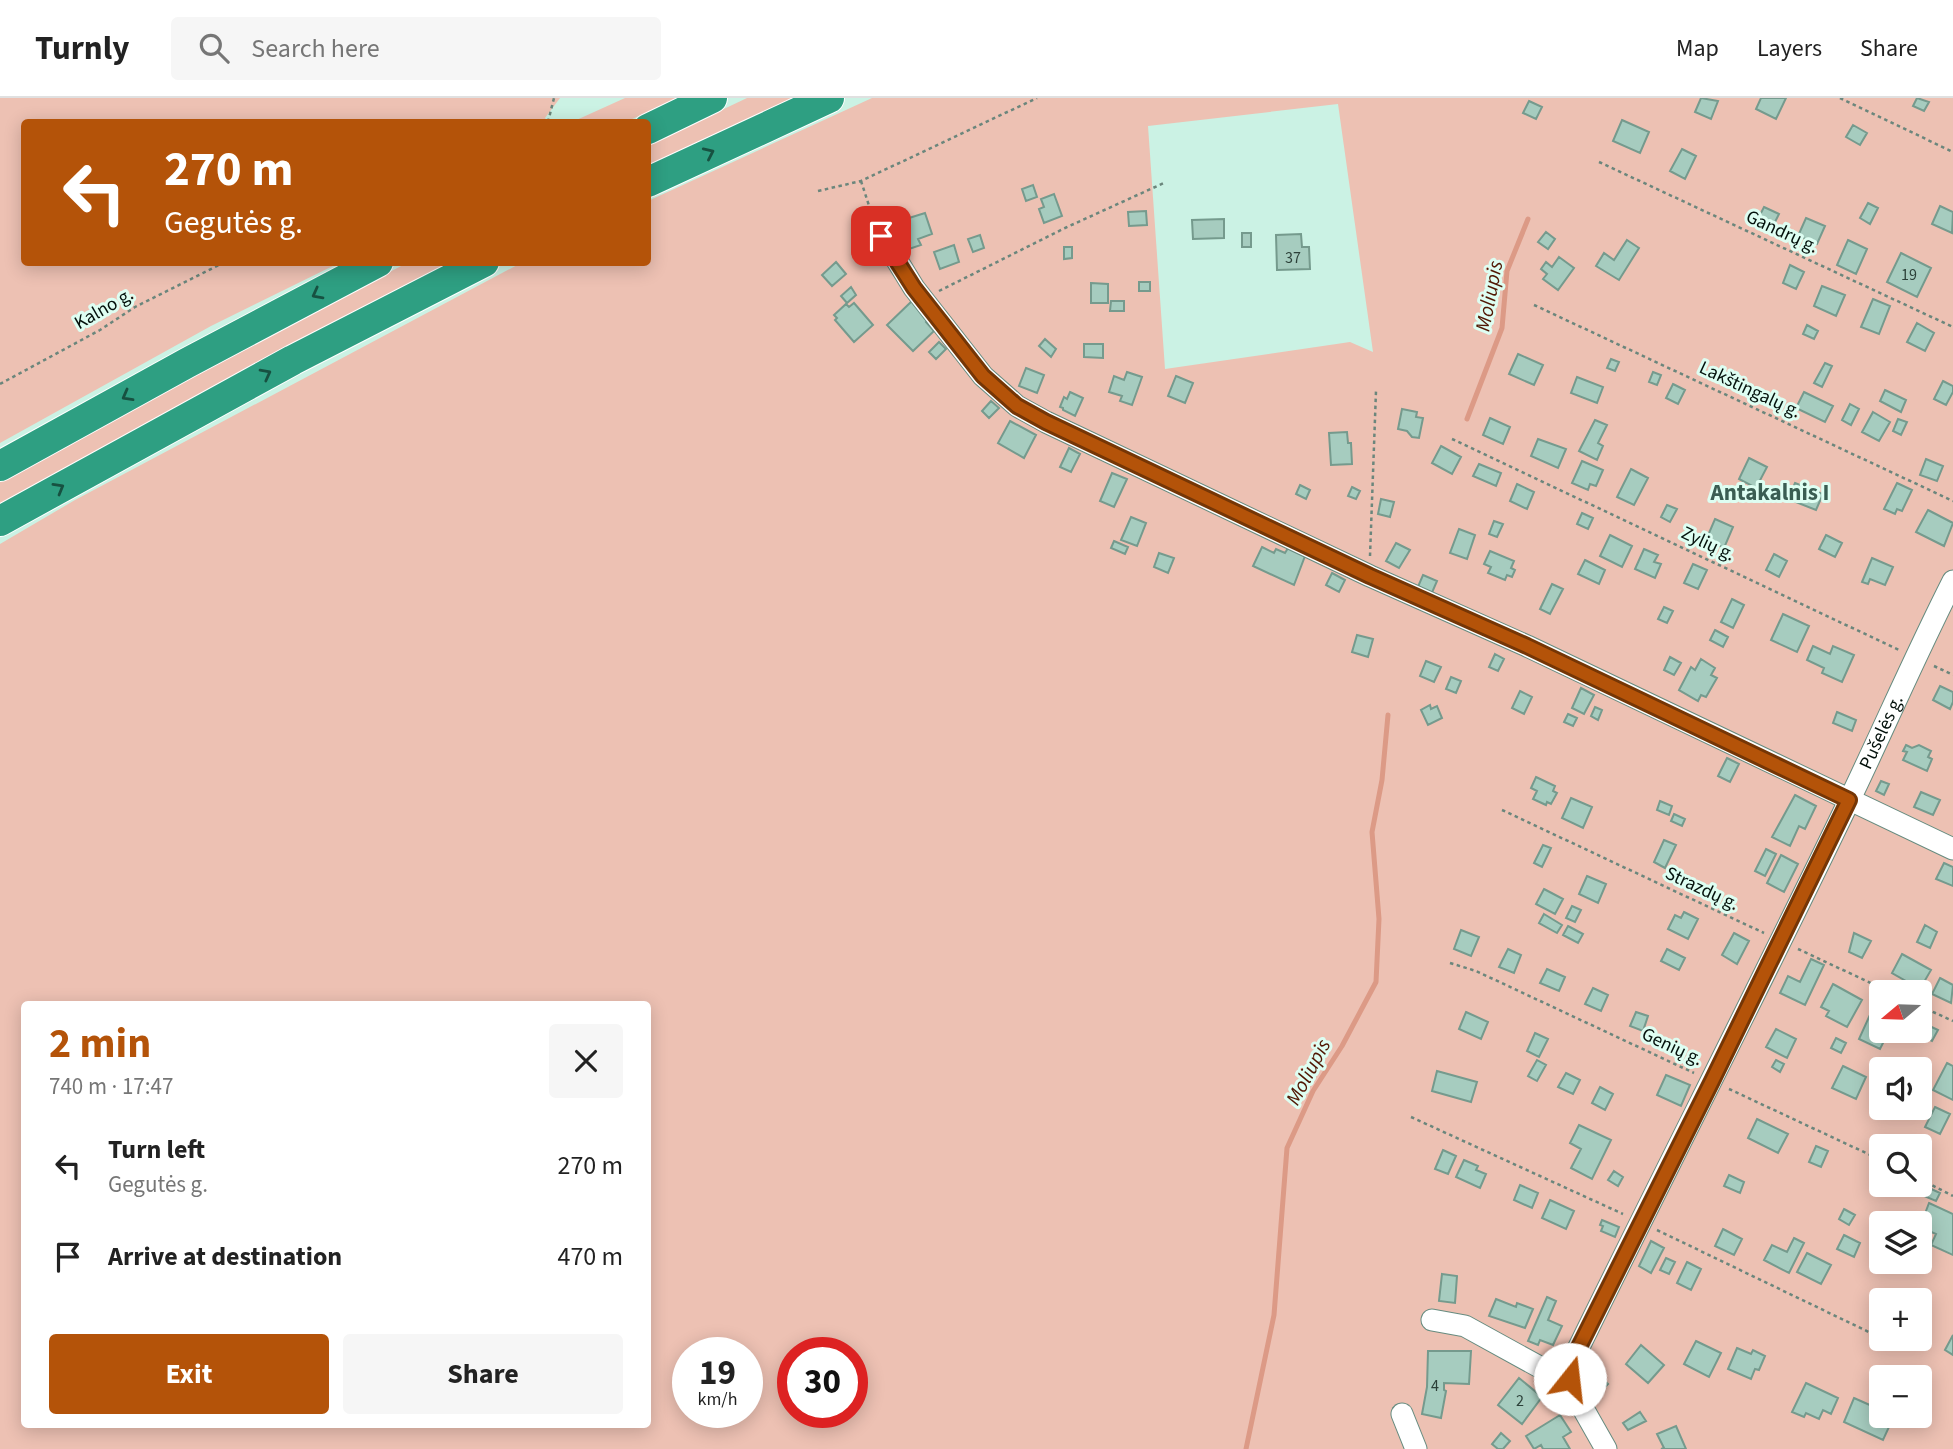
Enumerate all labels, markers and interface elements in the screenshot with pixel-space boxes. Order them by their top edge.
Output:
search box [171,17,661,80]
text: Turnly [35,25,129,72]
icon: search [195,29,233,67]
text: Search here [251,30,380,67]
text: Map [1676,31,1719,66]
text: Layers [1757,31,1822,66]
text: Share [1860,31,1918,66]
text: 270 m [164,135,293,205]
icon: left [49,147,140,238]
one-way arrow [702,147,714,161]
text: Gegutės g. [164,200,303,246]
street label: Gandrų g. [1741,203,1823,261]
pin [851,206,911,266]
icon: arrive [862,217,900,255]
house number: 37 [1285,247,1301,269]
water label: Moliupis [1467,258,1511,334]
house number: 19 [1901,264,1917,286]
street label: Kalno g. [69,281,139,337]
one-way arrow [312,286,325,299]
street label: Lakštingalų g. [1695,355,1805,425]
one-way arrow [259,369,271,383]
one-way arrow [122,388,135,401]
district label: Antakalnis I [1709,476,1830,509]
one-way arrow [52,483,65,496]
street label: Zylių g. [1677,520,1739,568]
street label: Pušelės g. [1852,691,1910,774]
street label: Strazdų g. [1661,860,1743,918]
north arrow [1869,980,1932,1043]
map controls [1869,980,1932,1428]
text: 2 min [49,1014,151,1074]
street label: Genių g. [1637,1021,1707,1073]
button: close [549,1024,623,1098]
water label: Moliupis [1278,1033,1338,1111]
button: sound [1869,1057,1932,1120]
text: 740 m · 17:47 [49,1070,173,1103]
text: Turn left [108,1131,205,1168]
button: search [1869,1134,1932,1197]
icon: left [49,1147,87,1185]
text: 270 m [557,1147,623,1184]
text: Gegutės g. [108,1168,208,1201]
button: layers [1869,1211,1932,1274]
icon: arrive [49,1238,87,1276]
text: Arrive at destination [108,1238,342,1275]
text: 470 m [557,1238,623,1275]
button: + [1869,1288,1932,1351]
button: Exit [49,1334,329,1414]
button: Share [343,1334,623,1414]
speed limit sign: 30 [777,1337,868,1428]
position arrow [1533,1342,1607,1416]
text: 19 [699,1348,736,1398]
button: − [1869,1365,1932,1428]
house number: 4 [1431,1375,1439,1397]
text: km/h [698,1387,737,1412]
house number: 2 [1516,1390,1524,1412]

